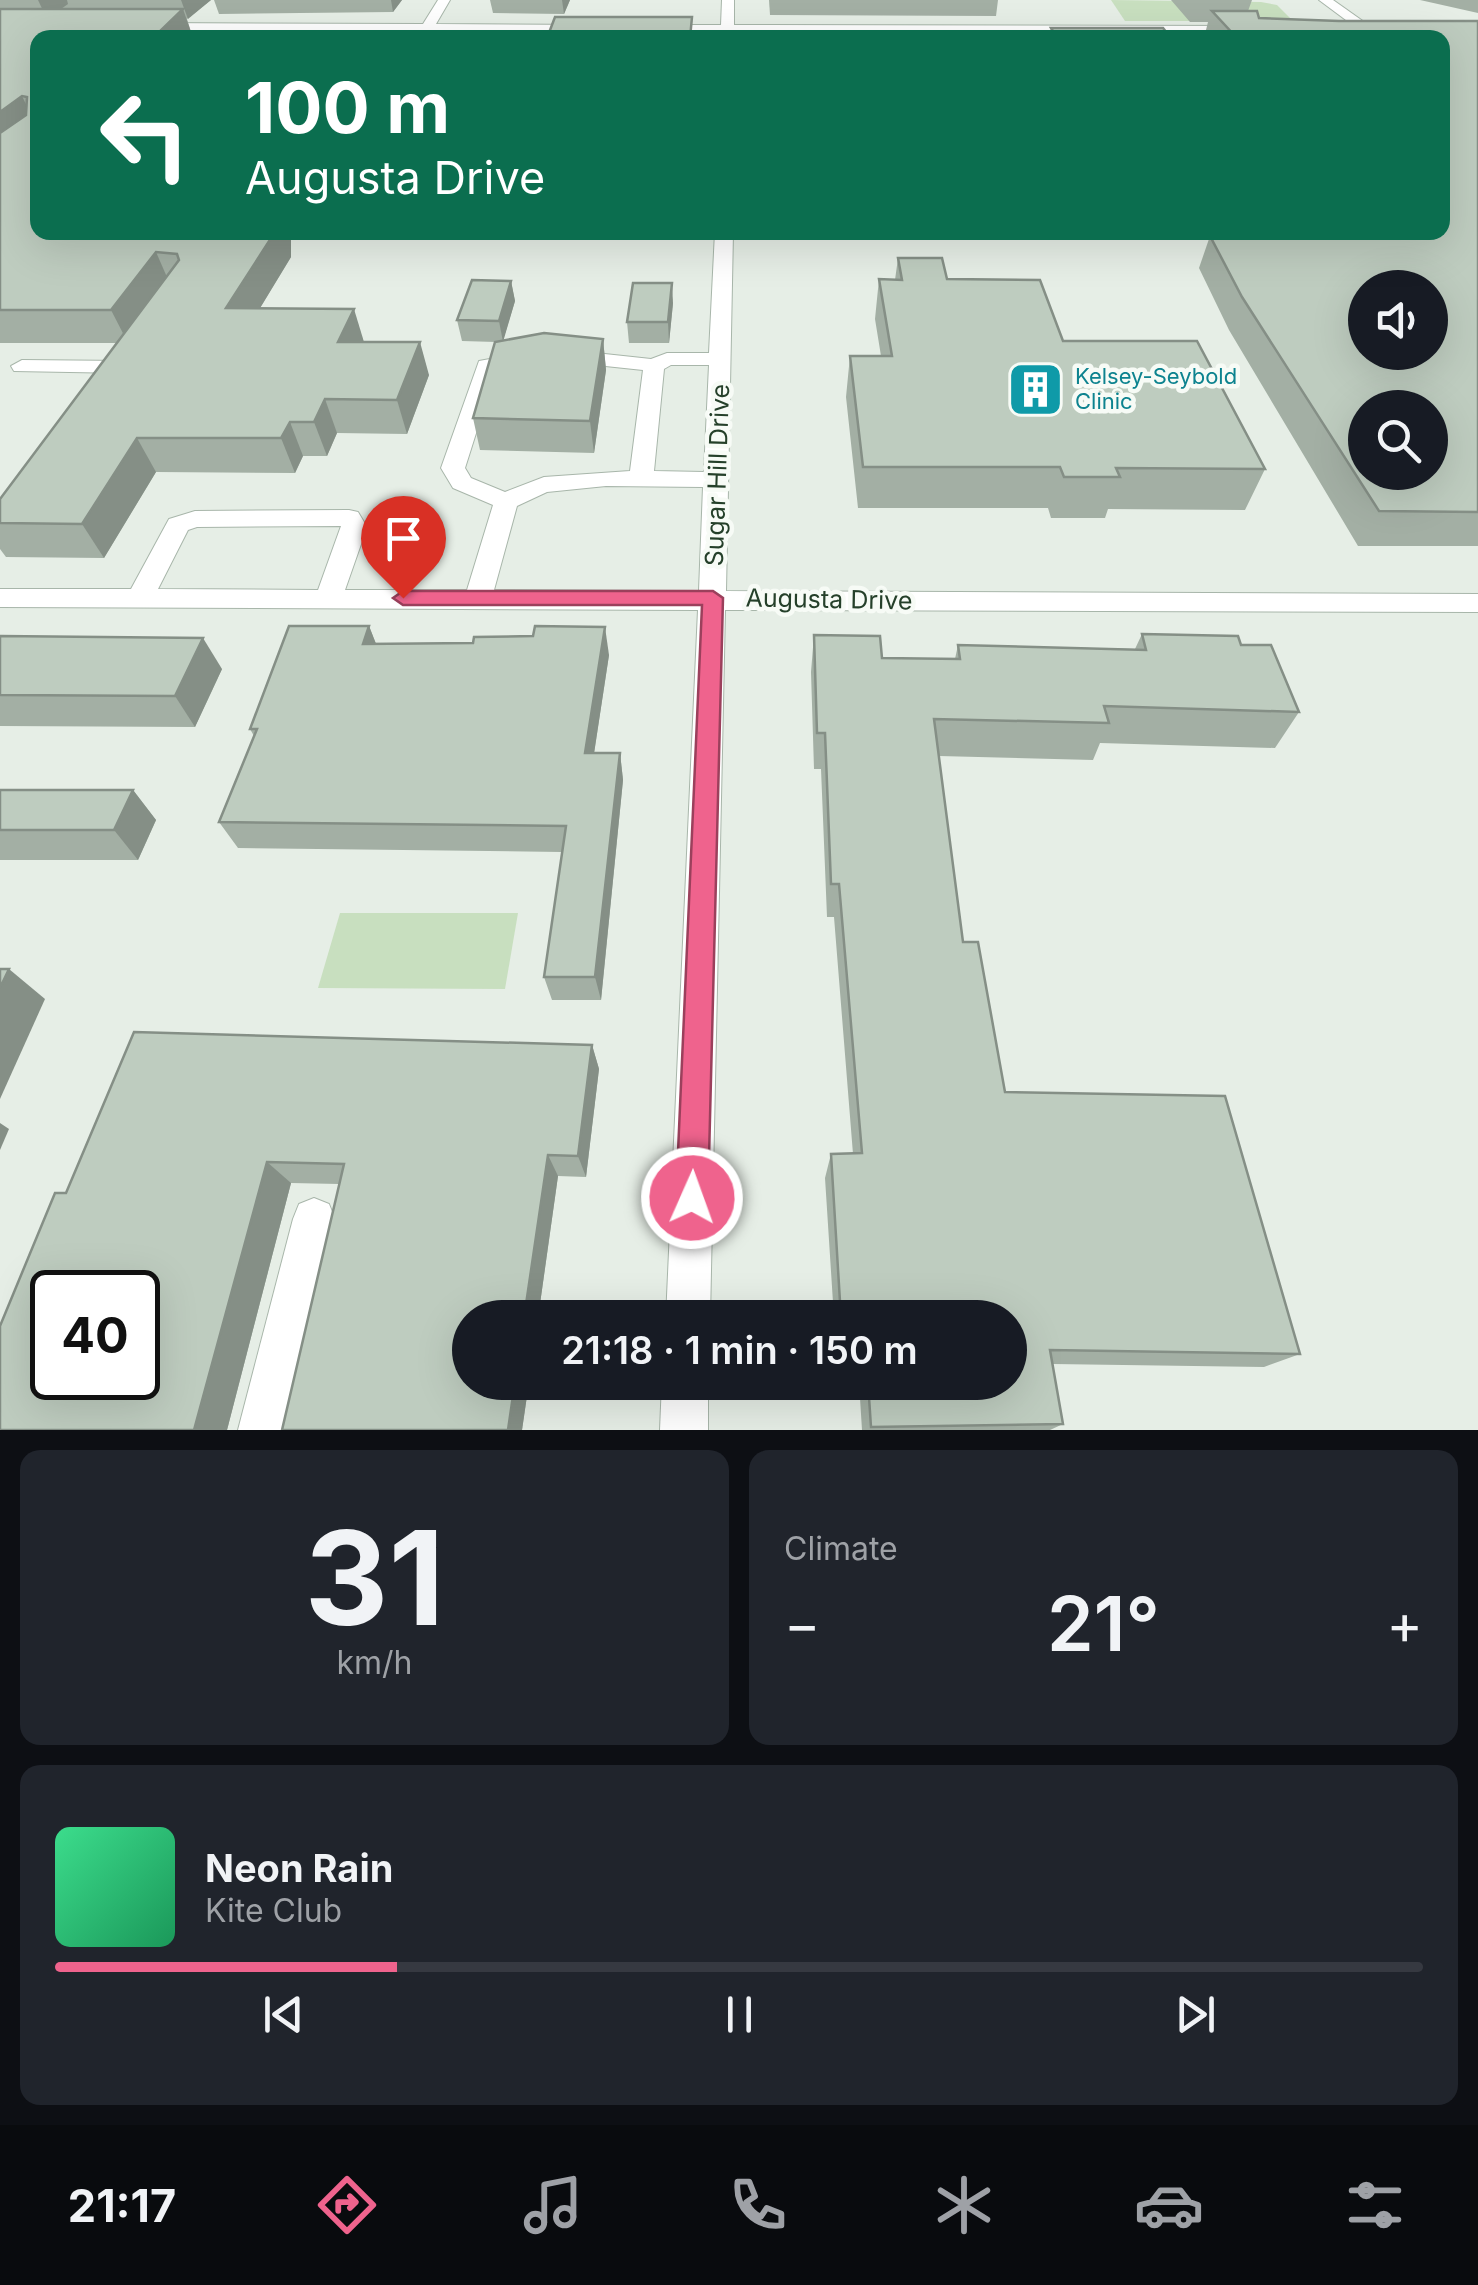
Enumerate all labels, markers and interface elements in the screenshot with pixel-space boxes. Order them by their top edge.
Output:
text: 100 m [245,65,450,150]
icon: left [80,70,210,200]
text: Augusta Drive [245,150,545,205]
map controls [1348,270,1448,490]
button: sound [1348,270,1448,370]
building icon: Kelsey-Seybold Clinic [1006,359,1066,419]
place label: Kelsey-Seybold Clinic [1075,363,1237,414]
street label: Sugar Hill Drive [699,383,735,567]
button: search [1348,390,1448,490]
pin [361,496,446,599]
icon: arrive [376,511,431,566]
street label: Augusta Drive [745,583,913,615]
position arrow [640,1146,744,1250]
speed limit sign: 40 [30,1270,160,1400]
text: 21:18 · 1 min · 150 m [561,1327,918,1373]
text: 31 [305,1499,444,1656]
text: Climate [784,1529,898,1568]
text: 21° [1047,1578,1160,1669]
text: − [784,1591,820,1657]
text: + [1387,1591,1423,1657]
text: km/h [336,1643,413,1682]
text: Neon Rain [205,1845,393,1891]
text: Kite Club [205,1891,342,1930]
icon: previous [256,1987,311,2042]
icon: pause [712,1987,767,2042]
icon: next [1168,1987,1223,2042]
icon: directions [312,2170,382,2240]
icon: music [518,2170,588,2240]
icon: phone [723,2170,793,2240]
icon: climate [929,2170,999,2240]
icon: car [1134,2170,1204,2240]
icon: filters [1340,2170,1410,2240]
text: 21:17 [68,2178,176,2233]

